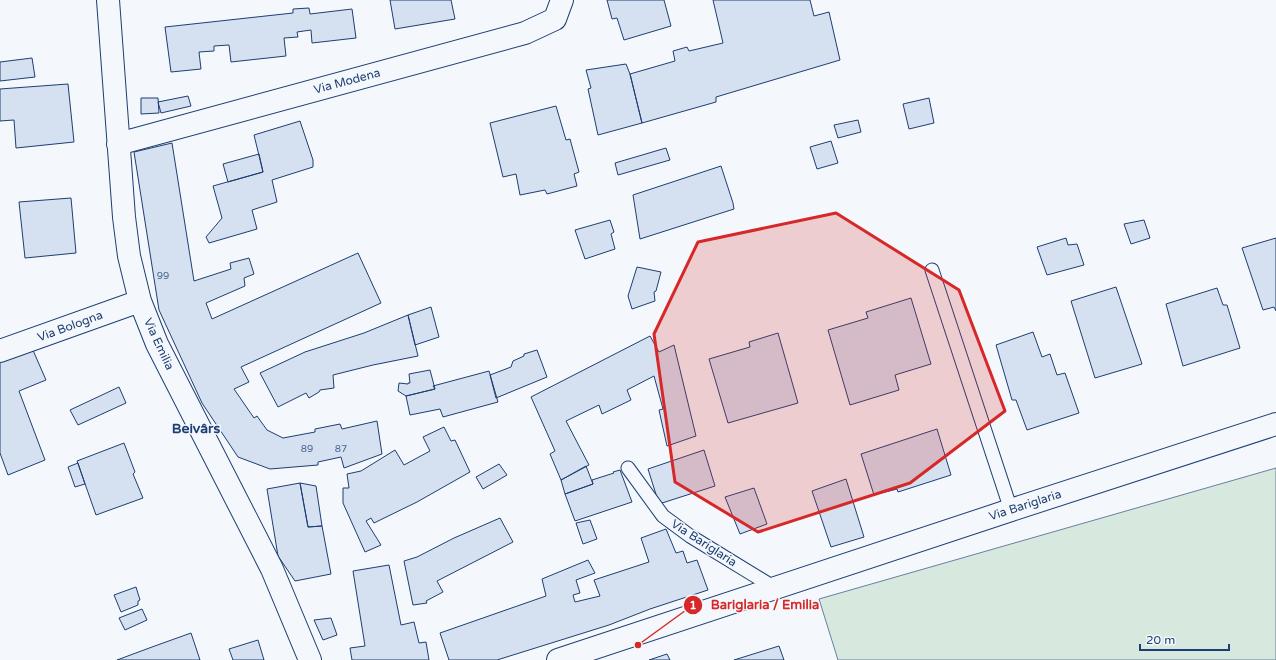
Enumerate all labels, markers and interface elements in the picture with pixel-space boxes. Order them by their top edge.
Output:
street label: Via Modena [312,65,382,97]
house number: 99 [157,270,169,282]
street label: Via Bologna [35,308,105,344]
street label: Via Emilia [141,316,177,372]
district label: Beivârs [172,420,220,437]
house number: 89 [301,443,313,455]
house number: 87 [335,443,347,455]
street label: Via Bariglaria [987,487,1063,523]
street label: Via Bariglaria [669,517,739,569]
callout: Bariglaria / Emilia [683,592,827,617]
text: Bariglaria / Emilia [711,597,819,613]
text: 1 [689,598,697,612]
scale bar [1140,626,1229,652]
text: 20 m [1146,633,1175,647]

